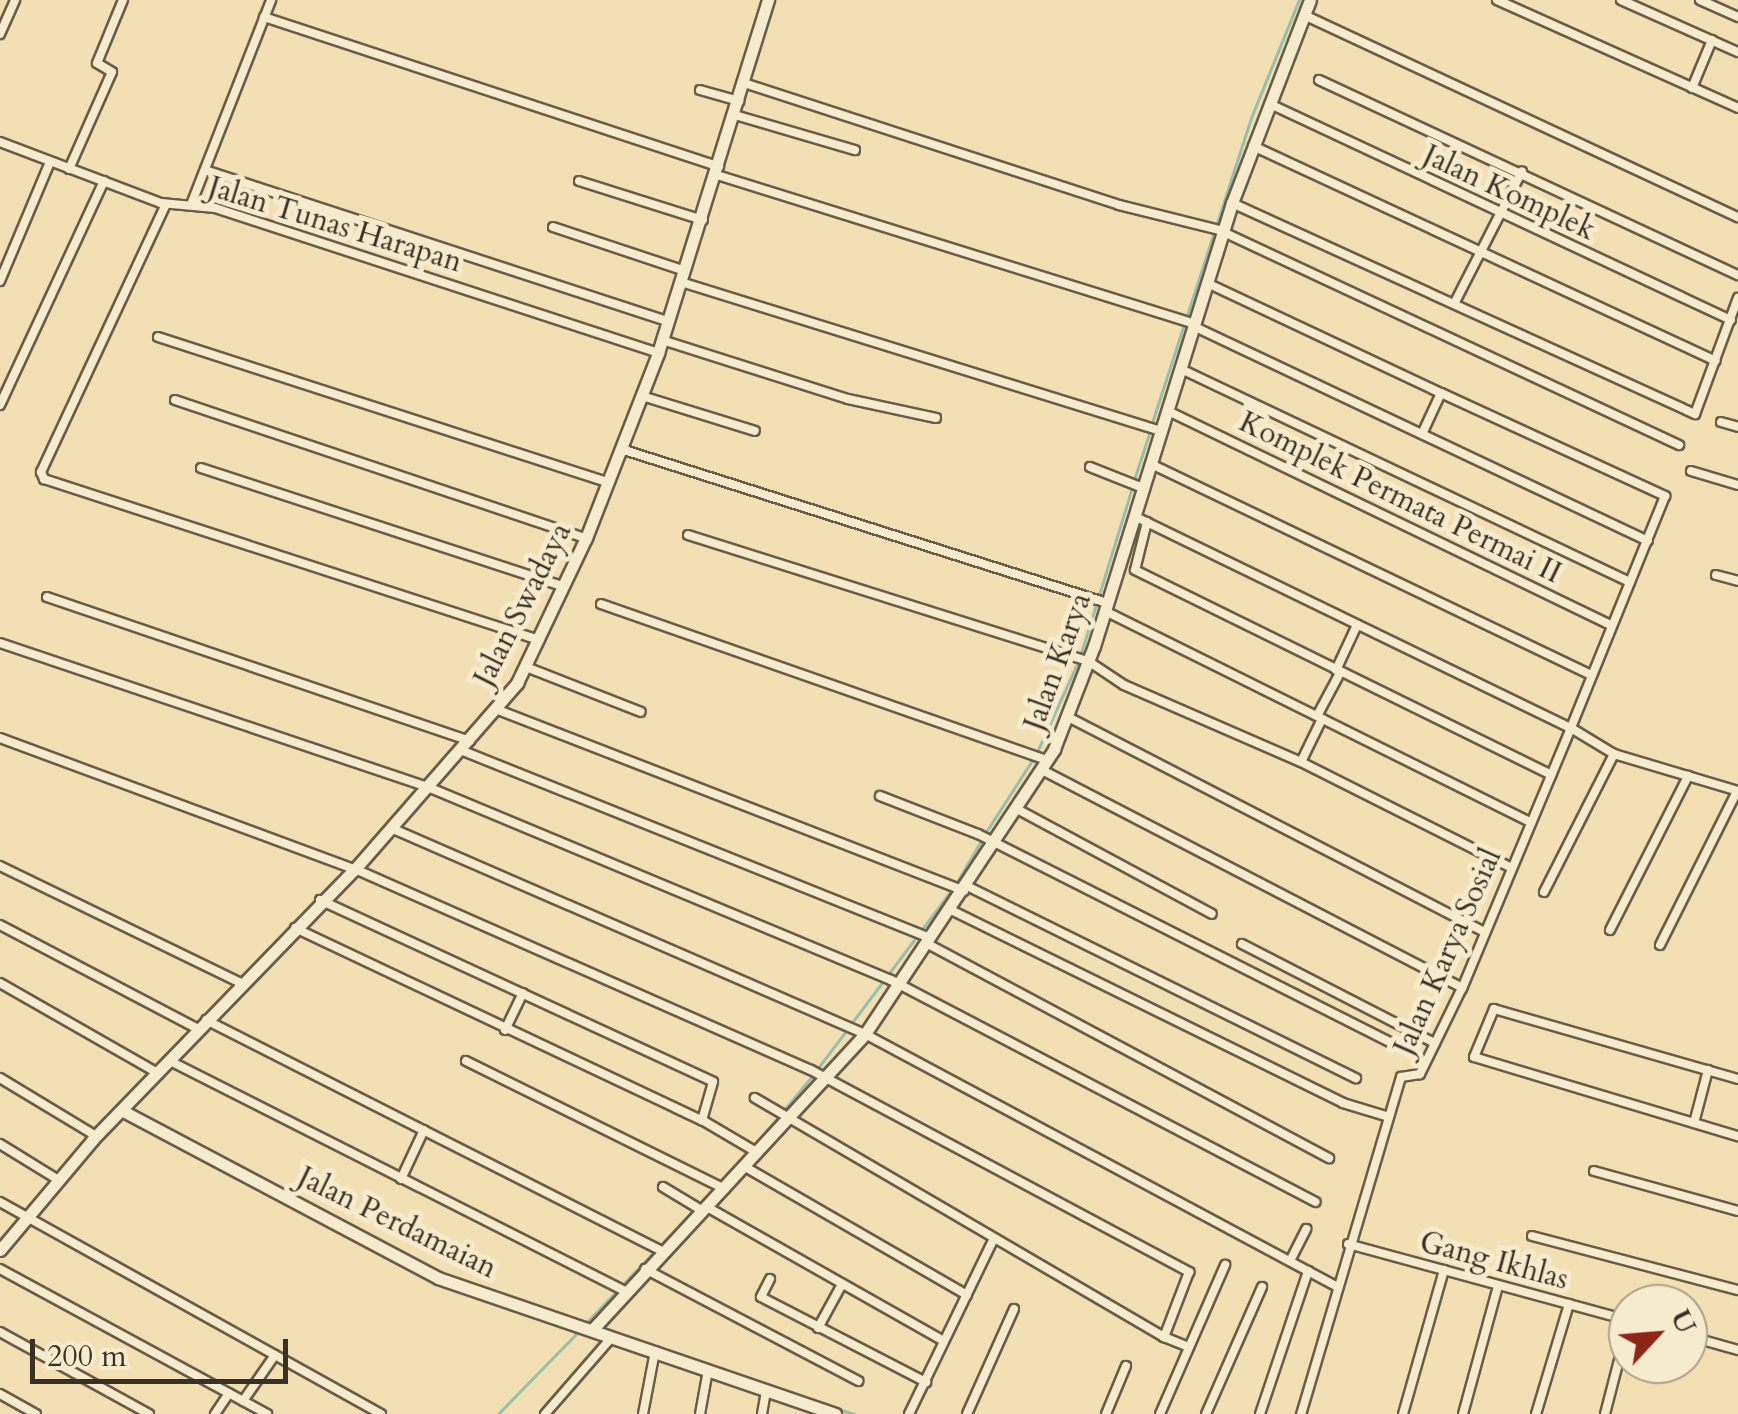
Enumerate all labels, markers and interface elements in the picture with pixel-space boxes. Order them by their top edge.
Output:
street label: Jalan Komplek [1417,137,1601,249]
street label: Jalan Tunas Harapan [204,169,466,281]
street label: Komplek Permata Permai II [1233,404,1567,592]
street label: Jalan Swadaya [466,517,580,693]
street label: Jalan Karya [1016,588,1100,736]
street label: Jalan Karya Sosial [1386,843,1510,1061]
street label: Jalan Perdamaian [292,1159,502,1287]
street label: Gang Ikhlas [1416,1224,1572,1298]
north arrow [1608,1284,1708,1384]
text: U [1661,1303,1705,1340]
scale bar [35,1319,292,1381]
text: 200 m [47,1336,127,1377]

